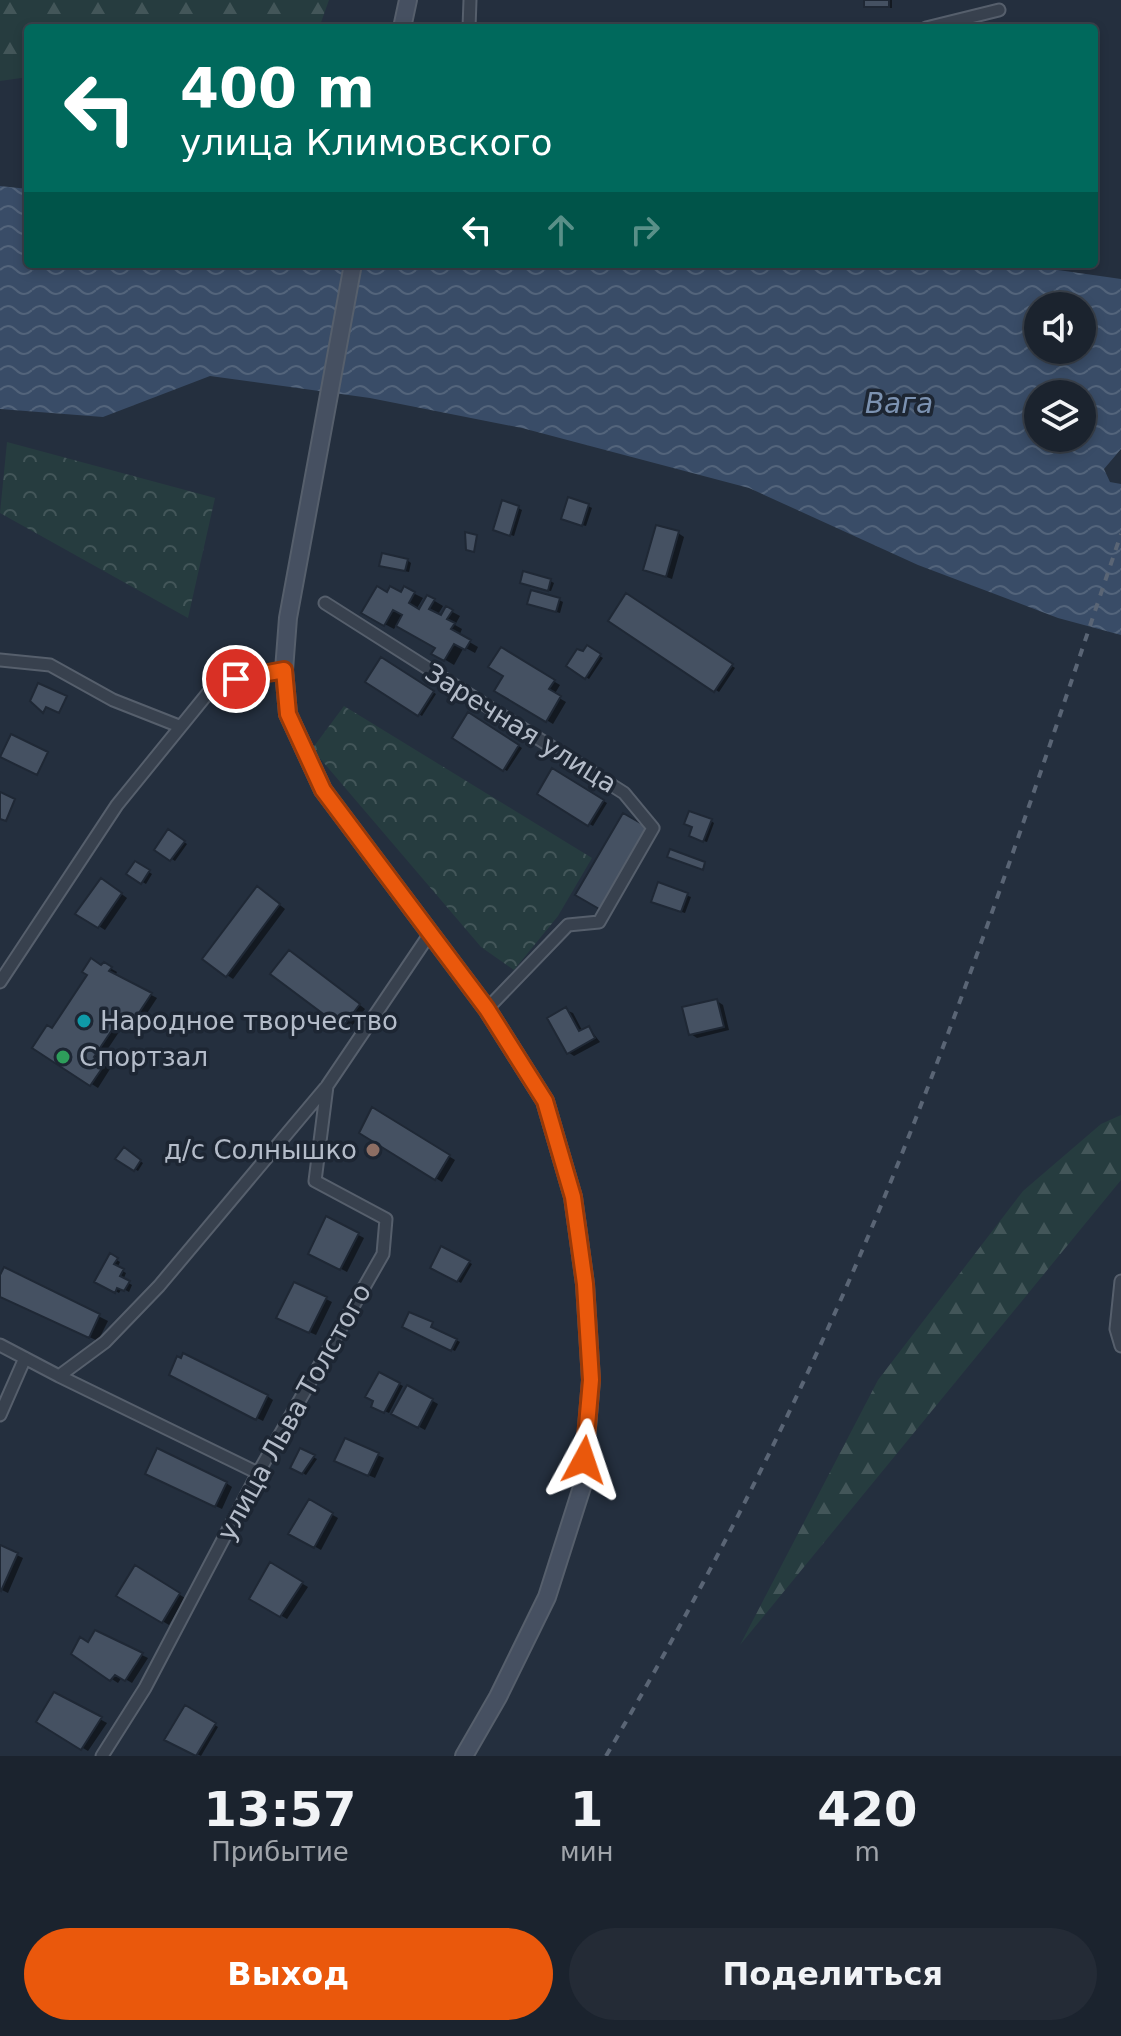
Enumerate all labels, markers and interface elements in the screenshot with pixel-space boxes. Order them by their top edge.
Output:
text: 400 m [180,55,375,120]
icon: left [48,56,152,160]
text: улица Климовского [180,122,553,163]
icon: left [455,208,499,252]
icon: ahead [539,208,583,252]
icon: right [623,208,667,252]
map controls [1024,292,1096,452]
button: sound [1024,292,1096,364]
button: layers [1024,380,1096,452]
water label: Вага [865,387,933,420]
pin [202,645,270,713]
icon: arrive [214,657,258,701]
street label: Заречная улица [420,657,622,799]
place label: Народное творчество [100,1006,398,1036]
marker: Народное творчество [75,1012,93,1030]
place label: Спортзал [79,1042,208,1072]
marker: Спортзал [54,1048,72,1066]
place label: д/с Солнышко [164,1135,357,1165]
marker: д/с Солнышко [364,1141,382,1159]
street label: улица Льва Толстого [211,1279,377,1545]
position arrow [542,1418,626,1502]
text: 13:57 [204,1781,356,1837]
text: 1 [570,1781,603,1837]
text: 420 [817,1781,917,1837]
text: Прибытие [211,1837,349,1867]
text: мин [560,1837,614,1867]
text: m [855,1837,880,1867]
button: Выход [24,1928,553,2020]
button: Поделиться [569,1928,1097,2020]

